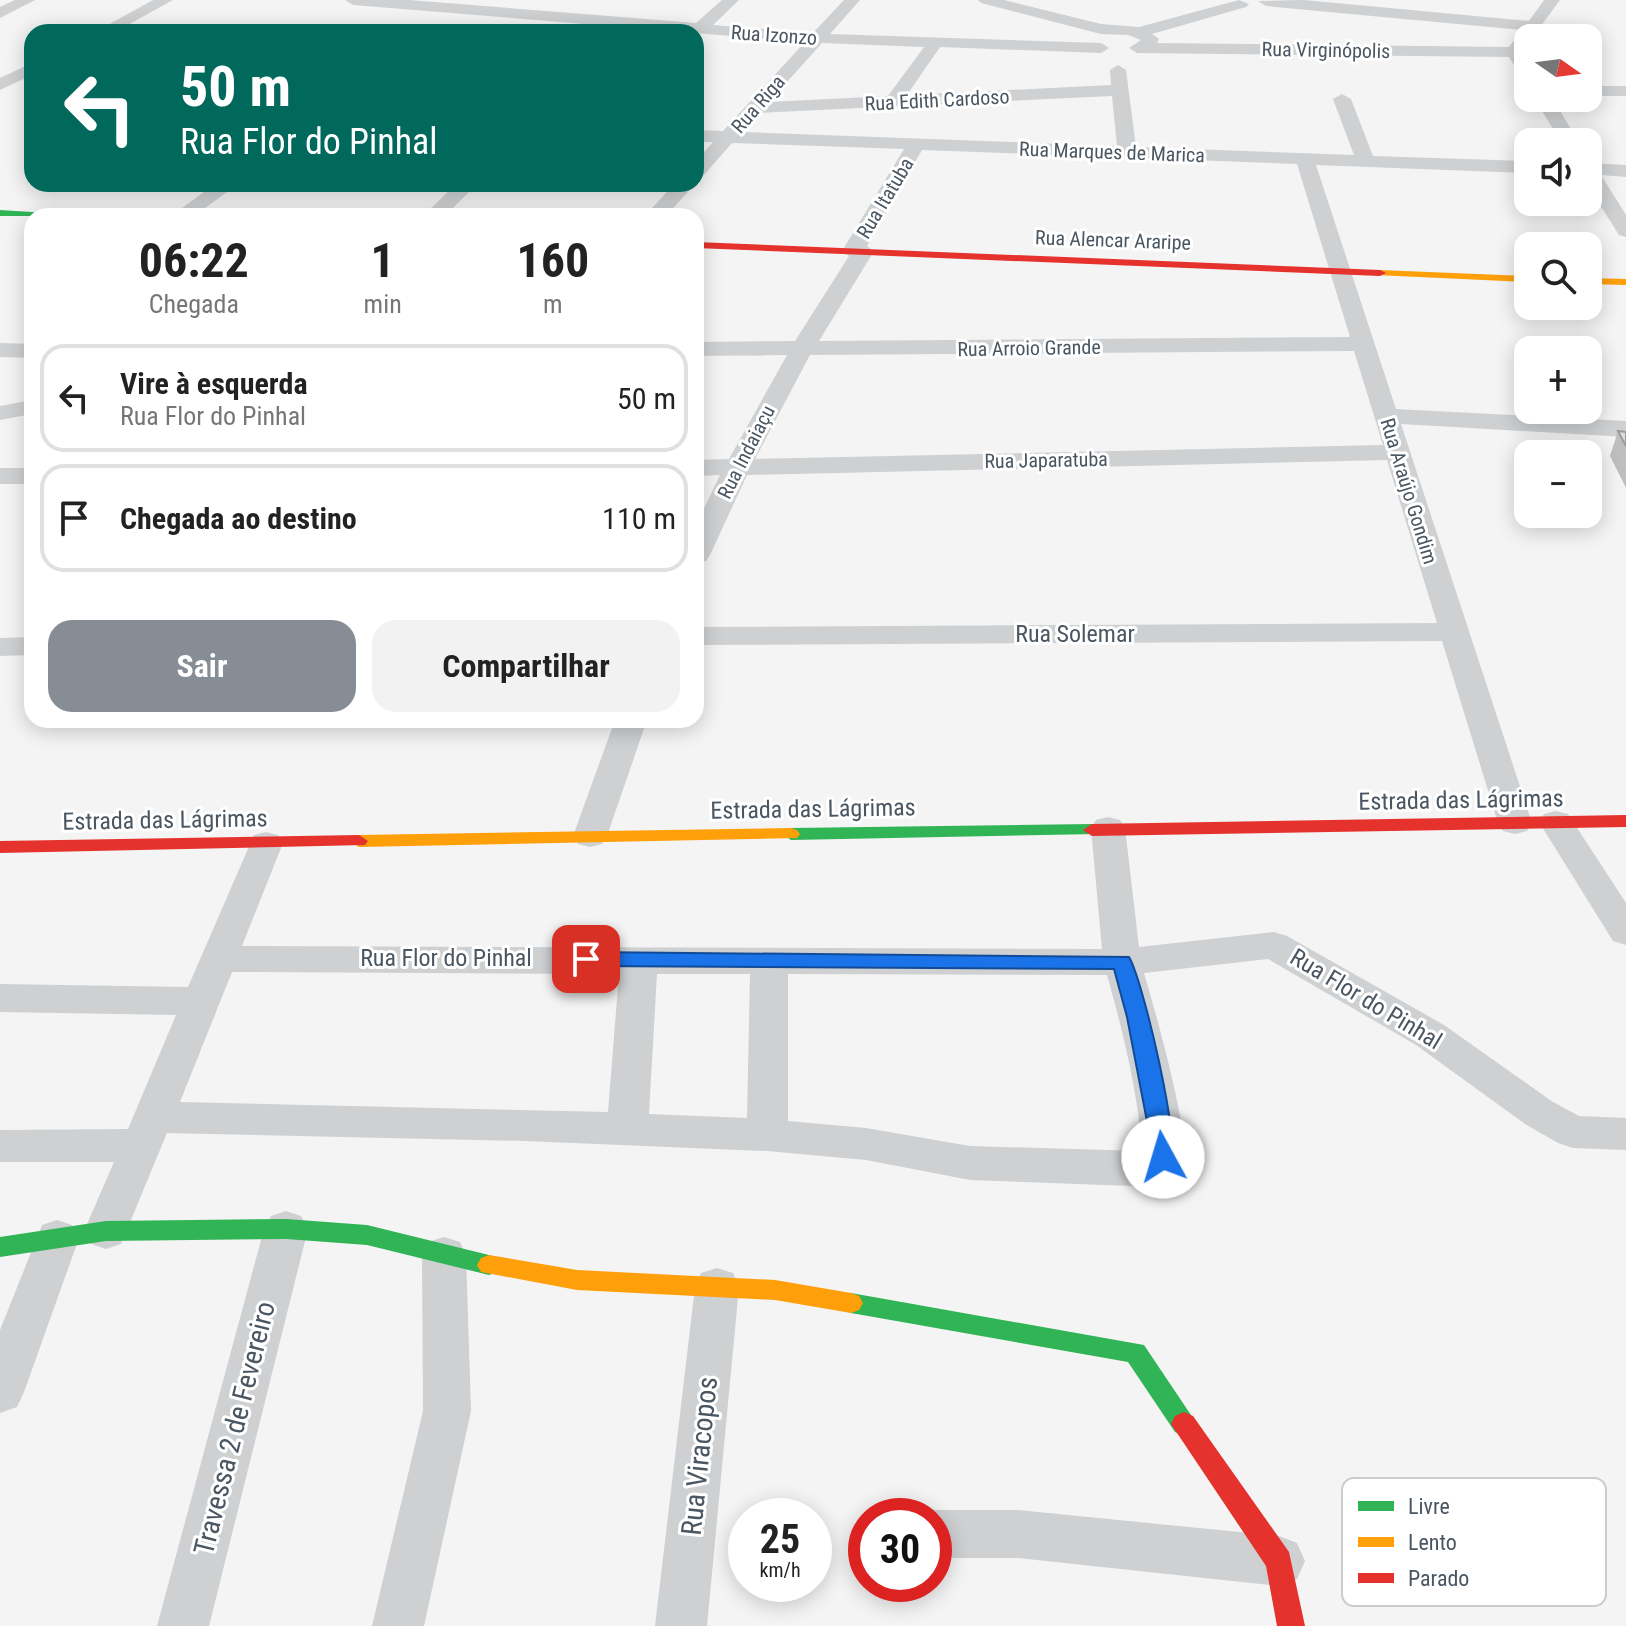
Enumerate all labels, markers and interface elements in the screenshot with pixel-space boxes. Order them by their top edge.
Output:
street label: Rua Izonzo [730,20,818,50]
north arrow [1514,24,1602,112]
map controls [1514,24,1602,528]
street label: Rua Virginópolis [1262,37,1390,63]
text: 50 m [180,54,291,120]
icon: left [48,56,152,160]
street label: Rua Riga [726,70,790,138]
street label: Rua Edith Cardoso [864,84,1010,116]
text: Rua Flor do Pinhal [180,121,438,163]
button: sound [1514,128,1602,216]
street label: Rua Marques de Marica [1019,137,1205,167]
street label: Rua Itatuba [852,153,918,243]
street label: Rua Alencar Araripe [1035,225,1191,255]
text: 06:22 [139,232,249,289]
text: 1 [371,232,395,289]
text: 160 [516,232,589,289]
button: search [1514,232,1602,320]
text: Chegada [149,289,239,319]
text: min [364,289,402,319]
text: m [543,289,563,319]
street label: Rua Arroio Grande [957,335,1101,361]
button: + [1514,336,1602,424]
text: Vire à esquerda [120,366,308,401]
icon: left [52,376,96,420]
text: 50 m [617,381,676,416]
text: Rua Flor do Pinhal [120,401,306,431]
street label: Rua Indaiaçu [712,401,780,503]
street label: Rua Araújo Gondim [1375,415,1443,567]
button: − [1514,440,1602,528]
street label: Rua Japaratuba [984,447,1108,473]
icon: arrive [52,496,96,540]
text: Chegada ao destino [120,501,357,536]
text: 110 m [602,501,676,536]
button: Sair [48,620,356,712]
button: Compartilhar [372,620,680,712]
street label: Rua Solemar [1015,620,1135,648]
street label: Estrada das Lágrimas [1358,784,1564,816]
street label: Estrada das Lágrimas [710,793,916,825]
street label: Estrada das Lágrimas [62,804,268,836]
pin [552,925,620,993]
icon: arrive [564,937,608,981]
street label: Rua Flor do Pinhal [1285,943,1447,1055]
street label: Rua Flor do Pinhal [360,944,532,972]
position arrow [1121,1115,1205,1199]
street label: Travessa 2 de Fevereiro [187,1298,282,1558]
street label: Rua Viracopos [675,1375,724,1537]
legend [1342,1478,1606,1606]
text: Livre [1408,1494,1450,1519]
speed limit sign: 30 [848,1498,952,1602]
text: 25 [760,1516,800,1563]
text: Lento [1408,1530,1457,1555]
text: km/h [759,1558,801,1582]
text: Parado [1408,1566,1469,1591]

